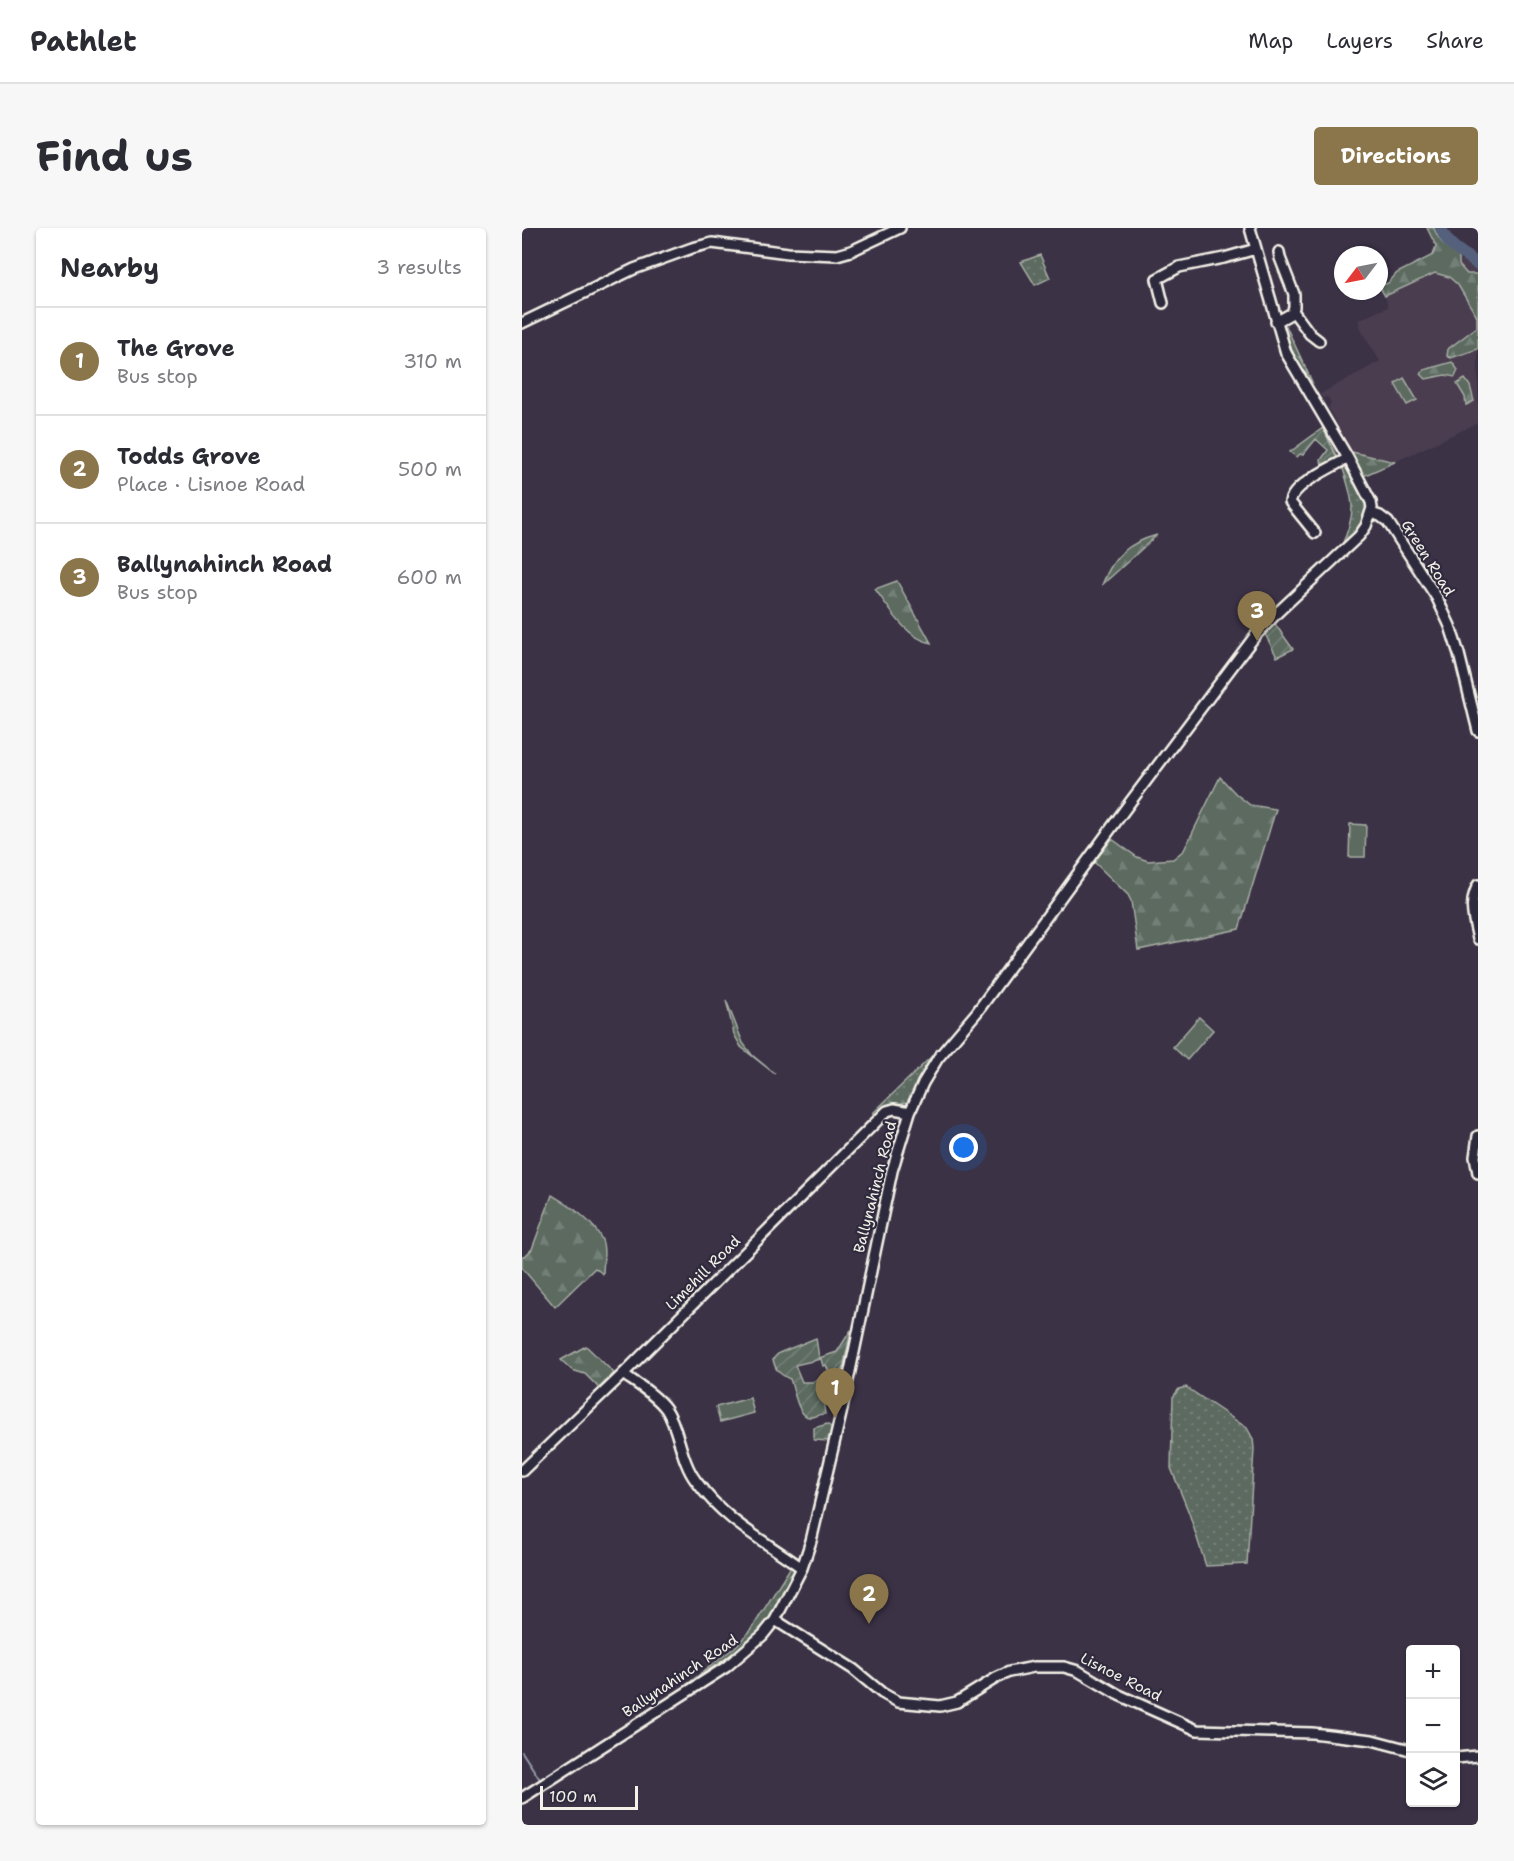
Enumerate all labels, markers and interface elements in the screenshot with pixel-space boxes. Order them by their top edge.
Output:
text: Pathlet [30,22,137,60]
text: Map [1248,27,1293,55]
text: Layers [1326,27,1393,55]
text: Share [1426,27,1484,55]
button: Directions [1314,127,1478,185]
text: Find us [36,128,193,184]
north arrow [1334,246,1388,300]
text: Nearby [60,250,159,285]
text: 3 results [376,254,462,280]
text: The Grove [117,334,235,363]
text: 1 [75,348,84,374]
text: 310 m [403,348,462,374]
text: Bus stop [117,363,198,389]
text: Todds Grove [117,442,261,471]
text: 2 [73,456,87,482]
text: 500 m [398,456,462,482]
text: Place · Lisnoe Road [117,471,305,497]
street label: Green Road [1397,516,1460,600]
text: Ballynahinch Road [117,550,332,579]
text: 3 [73,564,87,590]
text: 600 m [397,564,462,590]
text: Bus stop [117,579,198,605]
pin: 3 [1238,592,1276,641]
street label: Ballynahinch Road [849,1118,901,1255]
your location [949,1133,978,1162]
street label: Limehill Road [661,1231,745,1315]
pin: 1 [816,1368,854,1418]
pin: 2 [850,1574,888,1624]
street label: Ballynahinch Road [618,1630,742,1722]
map controls [1406,1645,1460,1807]
button: + [1406,1645,1460,1699]
street label: Lisnoe Road [1077,1648,1165,1706]
button: − [1406,1699,1460,1753]
button: layers [1406,1753,1460,1807]
scale bar [540,1783,638,1810]
text: 100 m [549,1786,597,1807]

